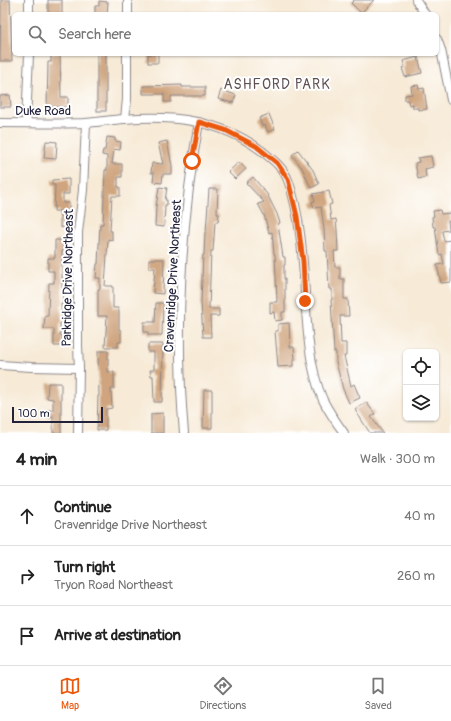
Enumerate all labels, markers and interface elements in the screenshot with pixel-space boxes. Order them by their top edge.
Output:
search box [12,12,439,56]
icon: search [26,23,48,45]
text: Search here [58,25,131,44]
district label: ASHFORD PARK [223,76,331,93]
street label: Duke Road [15,103,71,119]
route start [183,152,201,170]
street label: Cravenridge Drive Northeast [161,198,185,353]
street label: Parkridge Drive Northeast [59,208,77,347]
route end [296,292,314,310]
map controls [403,349,439,421]
button: locate [403,349,439,385]
button: layers [403,385,439,421]
scale bar [12,405,103,424]
text: 100 m [18,407,49,420]
text: 4 min [16,449,57,470]
text: Walk · 300 m [360,451,435,467]
text: Continue [54,498,112,517]
icon: ahead [16,505,38,527]
text: 40 m [404,508,435,524]
text: Cravenridge Drive Northeast [54,517,207,533]
text: Turn right [54,558,115,577]
icon: right [16,565,38,587]
text: 260 m [397,568,435,584]
text: Tryon Road Northeast [54,577,173,593]
icon: arrive [16,625,38,647]
text: Arrive at destination [54,626,181,645]
tab: Map [59,675,81,712]
tab: Directions [199,675,246,712]
tab: Saved [365,675,392,712]

